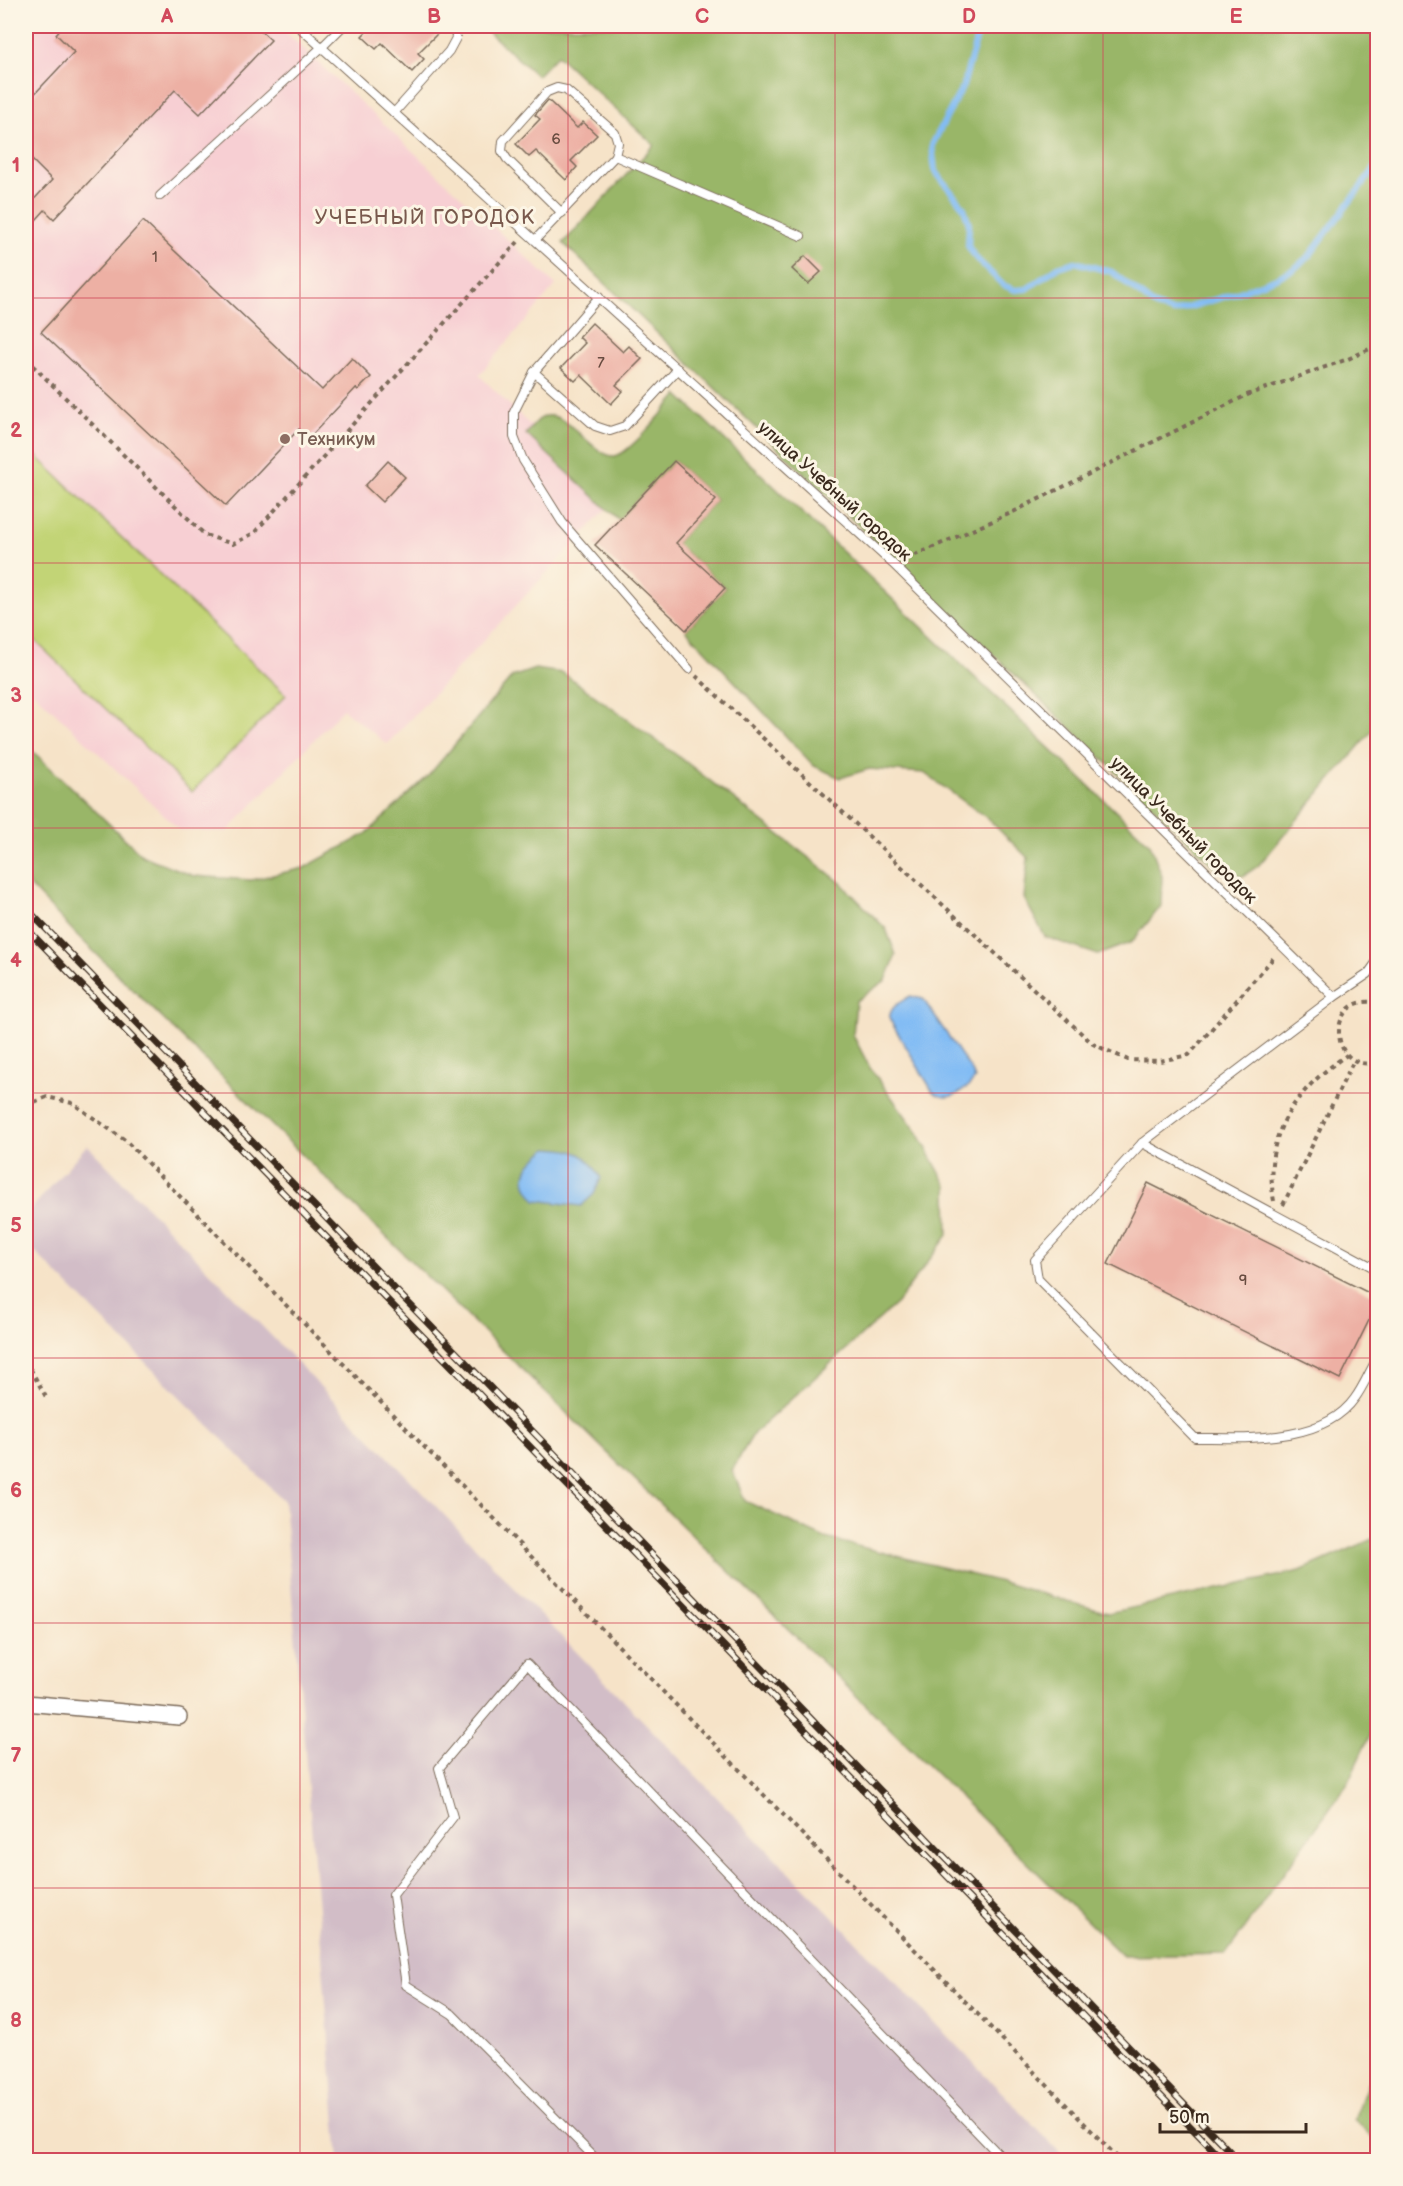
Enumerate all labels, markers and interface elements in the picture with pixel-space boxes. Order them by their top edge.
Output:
text: A [160,5,174,29]
text: B [427,5,441,29]
text: C [695,5,709,29]
text: D [962,5,976,29]
text: E [1230,5,1243,29]
house number: 6 [551,130,561,149]
text: 1 [12,154,20,178]
district label: УЧЕБНЫЙ ГОРОДОК [315,206,535,230]
house number: 1 [152,248,158,267]
house number: 7 [597,354,605,373]
street label: улица Учебный городок [754,417,916,566]
text: 2 [10,419,22,443]
place label: Техникум [297,429,376,450]
marker: Техникум [278,432,292,446]
text: 3 [10,684,22,708]
street label: улица Учебный городок [1106,753,1262,908]
text: 4 [10,949,22,973]
text: 5 [10,1214,22,1238]
house number: 9 [1239,1271,1247,1290]
text: 6 [10,1479,22,1503]
text: 7 [10,1744,22,1768]
text: 8 [10,2009,22,2033]
scale bar [1160,2096,1306,2134]
text: 50 m [1169,2107,1210,2128]

